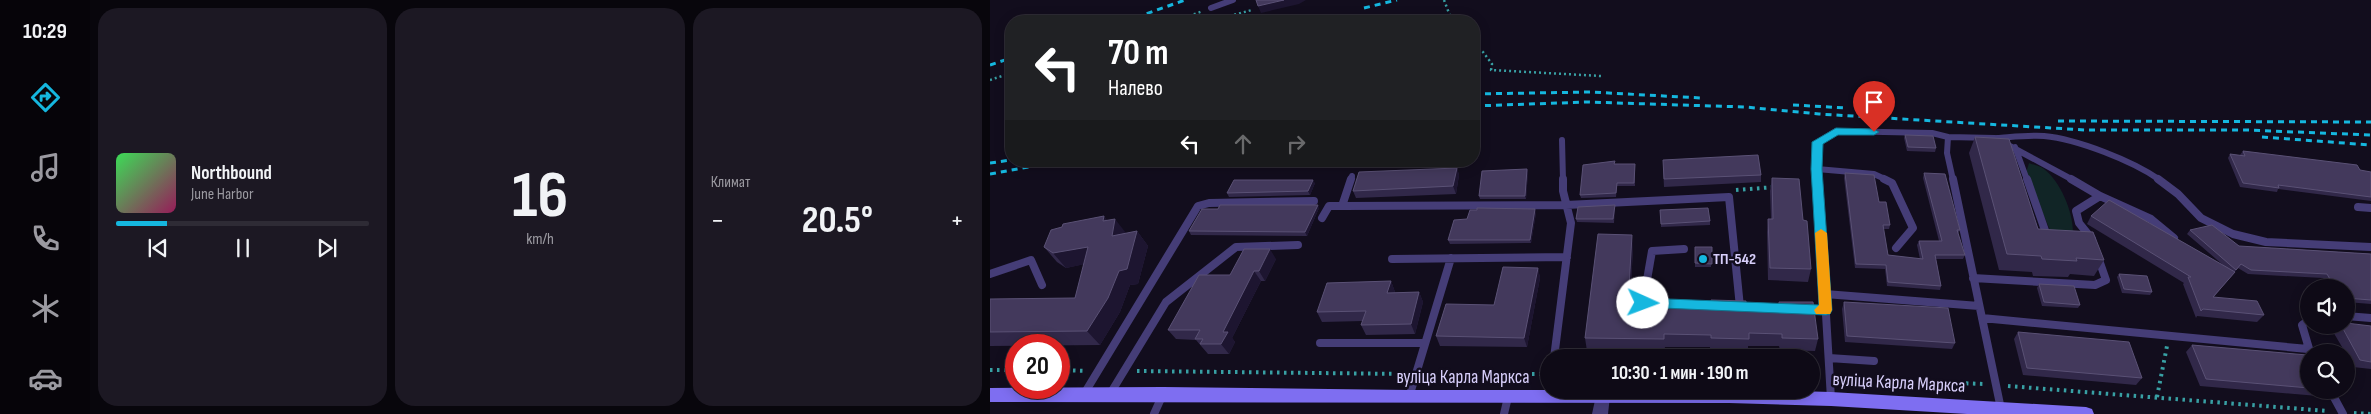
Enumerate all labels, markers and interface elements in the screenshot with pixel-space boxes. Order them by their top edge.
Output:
text: 10:29 [23,18,67,45]
text: 70 m [1108,32,1168,75]
icon: left [1025,35,1090,100]
text: Налево [1108,75,1163,102]
icon: directions [28,80,63,115]
pin [1853,81,1895,132]
icon: arrive [1860,88,1888,116]
icon: left [1176,130,1204,158]
icon: ahead [1229,130,1257,158]
icon: right [1282,130,1310,158]
icon: music [28,150,63,185]
text: 16 [512,158,568,236]
text: Northbound [191,162,272,185]
text: Климат [711,173,750,192]
text: June Harbor [191,185,254,204]
text: 20.5° [802,198,873,243]
text: − [711,204,724,237]
text: + [950,204,964,237]
icon: phone [28,221,63,256]
text: km/h [526,230,554,249]
icon: previous [144,234,172,262]
icon: pause [229,234,257,262]
icon: next [313,234,341,262]
place label: ТП-542 [1713,250,1756,269]
marker: ТП-542 [1697,253,1709,265]
position arrow [1616,276,1668,328]
map controls [2300,279,2355,399]
button: sound [2300,279,2355,334]
icon: climate [28,291,63,326]
speed limit sign: 20 [1005,334,1070,399]
button: search [2300,344,2355,399]
icon: car [28,361,63,396]
text: 10:30 · 1 мин · 190 m [1612,362,1748,385]
street label: вуліца Карла Маркса [1396,366,1530,389]
street label: вуліца Карла Маркса [1832,368,1966,398]

